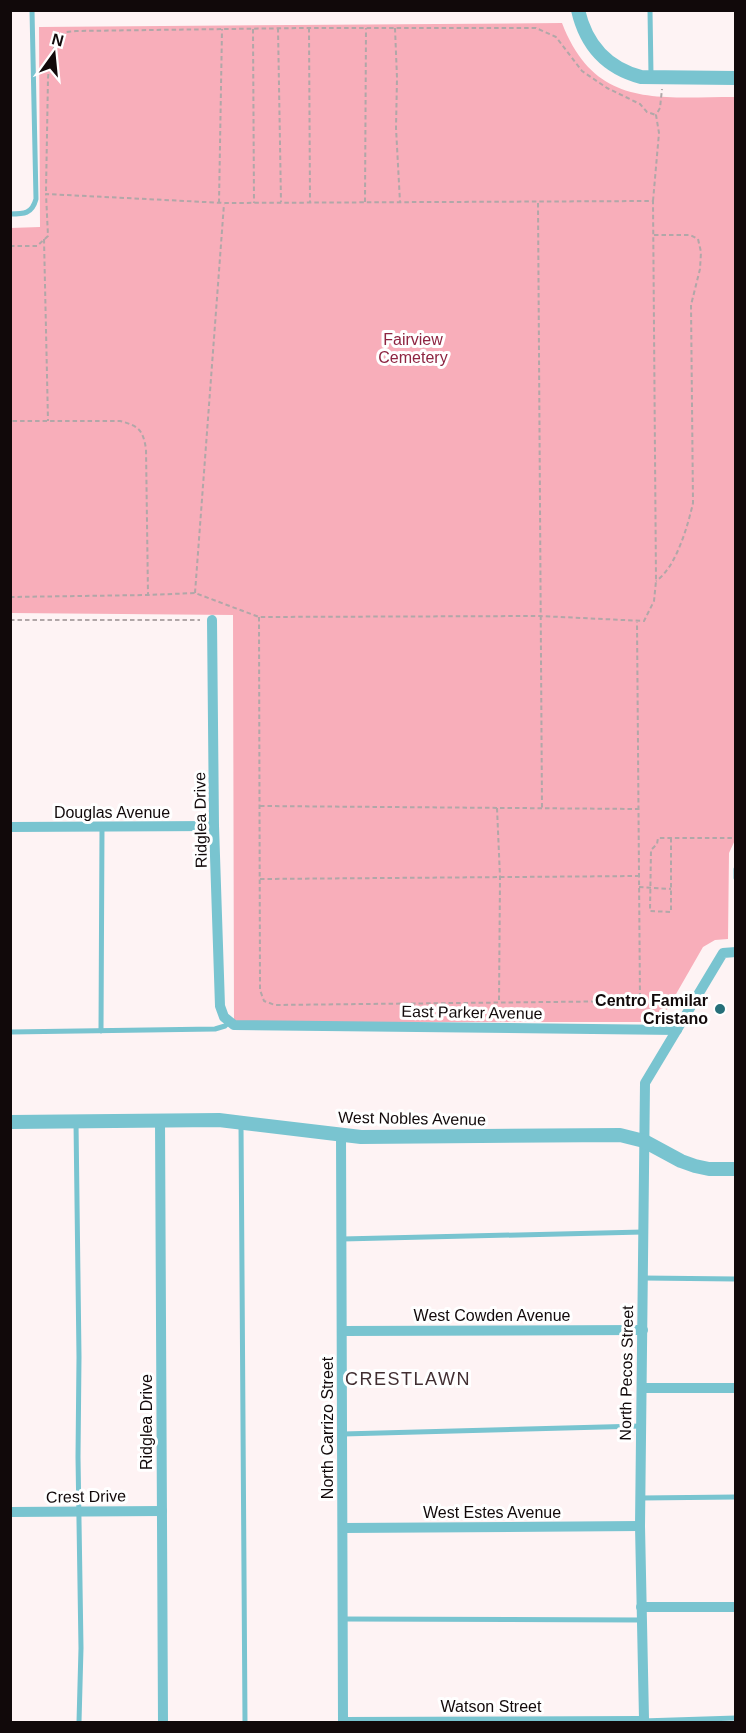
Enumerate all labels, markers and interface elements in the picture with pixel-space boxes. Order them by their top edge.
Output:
north arrow [24,24,84,84]
text: N [50,30,66,50]
park label: Fairview Cemetery [378,331,448,366]
street label: Ridglea Drive [191,772,210,868]
street label: Douglas Avenue [54,804,170,821]
place label: Centro Familar Cristano [595,992,708,1027]
marker: Centro Familar Cristano [713,1002,727,1016]
street label: East Parker Avenue [401,1003,543,1022]
street label: West Nobles Avenue [338,1109,486,1128]
street label: North Pecos Street [617,1305,636,1441]
street label: West Cowden Avenue [414,1307,571,1324]
street label: North Carrizo Street [319,1356,336,1499]
district label: CRESTLAWN [345,1369,471,1389]
street label: Ridglea Drive [138,1374,155,1470]
street label: Crest Drive [46,1487,126,1506]
street label: West Estes Avenue [423,1504,561,1521]
street label: Watson Street [441,1698,542,1715]

